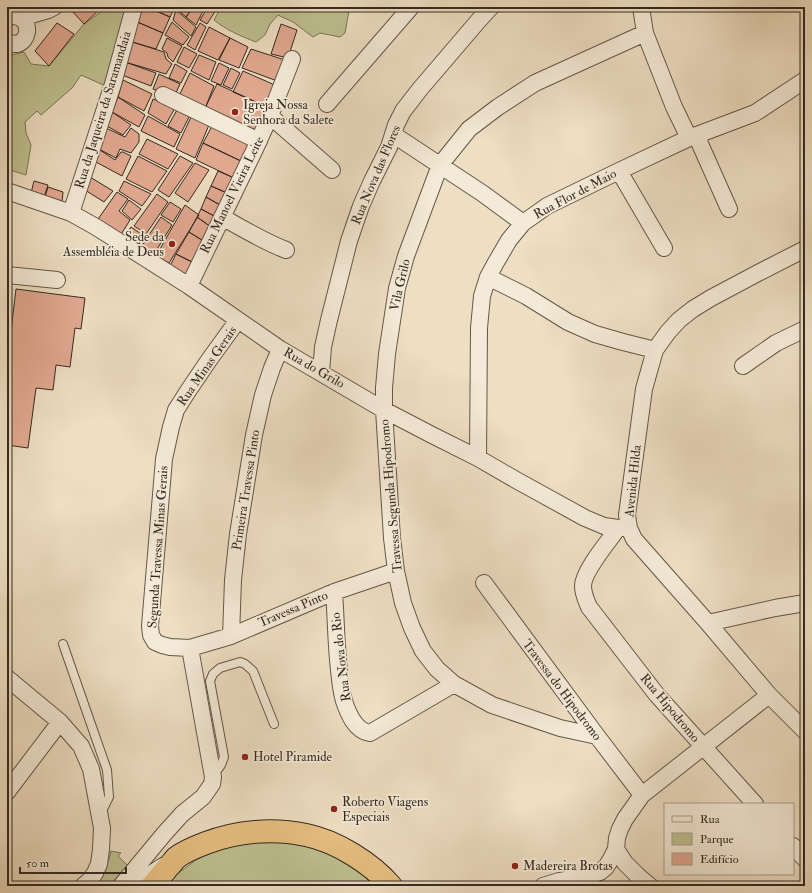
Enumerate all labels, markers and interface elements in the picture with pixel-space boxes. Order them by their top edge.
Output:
street label: Rua da Jaqueira da Saramandaia [71,29,135,191]
place label: Igreja Nossa Senhora da Salete [243,97,334,128]
marker: Igreja Nossa Senhora da Salete [230,107,240,117]
street label: Rua Nova das Flores [348,122,404,227]
street label: Rua Manoel Vieira Leite [197,133,268,256]
street label: Rua Flor de Maio [531,166,619,222]
place label: Sede da Assembléia de Deus [62,229,165,260]
marker: Sede da Assembléia de Deus [167,239,177,249]
street label: Vila Grilo [386,257,414,313]
street label: Rua Minas Gerais [174,323,241,409]
street label: Rua do Grilo [280,344,348,392]
street label: Travessa Segunda Hipodromo [376,419,407,573]
street label: Primeira Travessa Pinto [229,429,263,551]
street label: Avenida Hilda [621,443,645,519]
street label: Segunda Travessa Minas Gerais [144,465,172,629]
street label: Travessa Pinto [256,587,330,631]
street label: Rua Nova do Rio [328,612,354,702]
street label: Travessa do Hipodromo [518,636,605,744]
street label: Rua Hipodromo [636,670,703,746]
place label: Hotel Piramide [253,749,333,765]
marker: Hotel Piramide [240,752,250,762]
place label: Roberto Viagens Especiais [342,794,429,826]
legend [664,803,794,875]
marker: Roberto Viagens Especiais [329,804,339,814]
text: Rua [700,812,721,827]
text: Parque [700,832,734,847]
scale bar [20,849,126,875]
text: Edifício [700,852,739,867]
text: 50 m [26,856,50,871]
place label: Madereira Brotas [523,858,613,874]
marker: Madereira Brotas [510,861,520,871]

